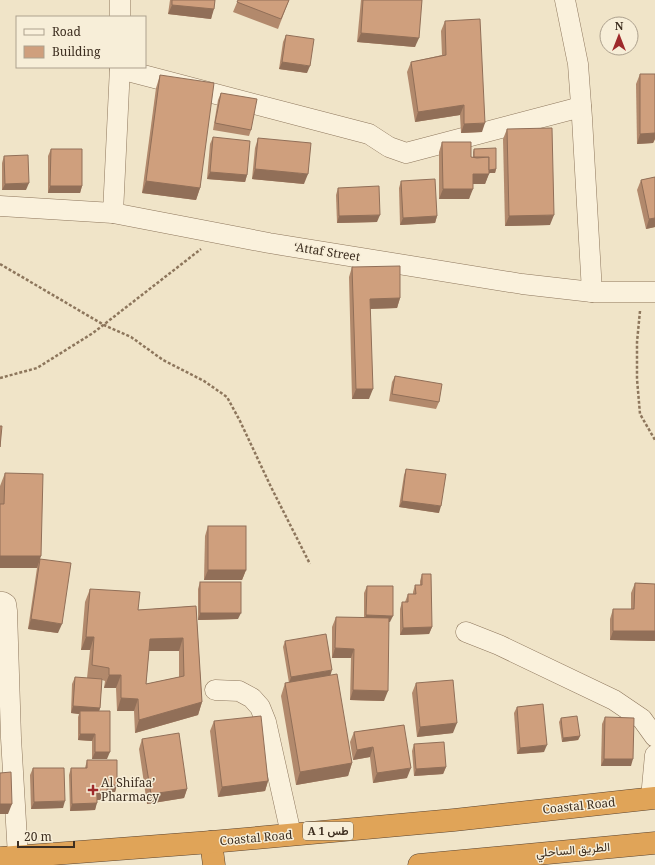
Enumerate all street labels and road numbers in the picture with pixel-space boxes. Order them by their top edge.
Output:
street label: ‘Attaf Street [293,238,361,265]
street label: Coastal Road [542,793,617,818]
road number: A 1 طس [303,822,353,840]
street label: Coastal Road [219,826,294,849]
street label: الطريق الساحلي [535,838,611,863]

